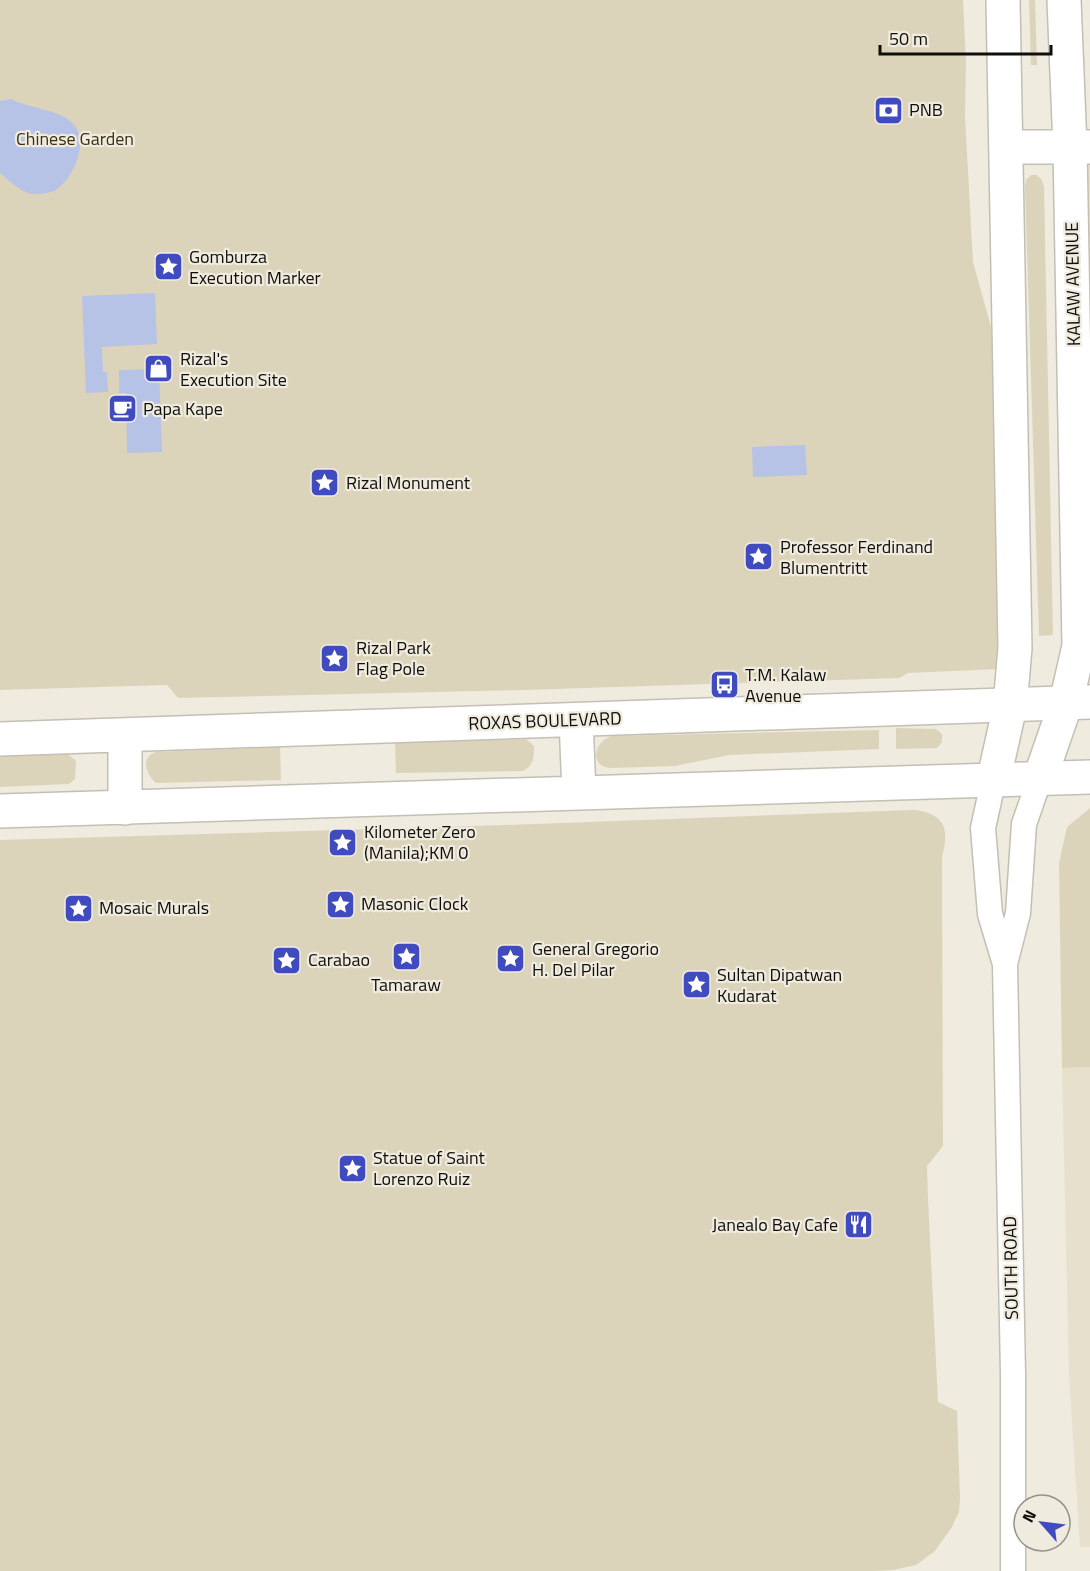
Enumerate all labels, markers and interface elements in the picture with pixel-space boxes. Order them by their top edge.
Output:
scale bar [880,18,1051,56]
text: 50 m [889,25,928,52]
bank icon: PNB [872,94,904,126]
place label: PNB [909,96,943,123]
park label: Chinese Garden [16,125,134,152]
street label: KALAW AVENUE [1058,222,1087,346]
place label: Gomburza Execution Marker [189,243,321,291]
place icon: Gomburza Execution Marker [152,251,184,283]
place label: Rizal's Execution Site [180,345,287,393]
shop icon: Rizal's Execution Site [143,353,175,385]
cafe icon: Papa Kape [106,393,138,425]
place label: Papa Kape [143,395,223,422]
place icon: Rizal Monument [309,467,341,499]
place label: Rizal Monument [346,469,471,496]
place label: Professor Ferdinand Blumentritt [780,533,933,581]
place icon: Professor Ferdinand Blumentritt [743,541,775,573]
place label: Rizal Park Flag Pole [356,634,431,682]
place icon: Rizal Park Flag Pole [319,642,351,674]
place label: T.M. Kalaw Avenue [745,661,827,709]
bus stop icon: T.M. Kalaw Avenue [708,669,740,701]
street label: ROXAS BOULEVARD [468,704,622,737]
place label: Kilometer Zero (Manila);KM 0 [364,818,476,866]
place icon: Kilometer Zero (Manila);KM 0 [327,826,359,858]
place icon: Masonic Clock [324,888,356,920]
place label: Masonic Clock [361,890,469,917]
place icon: Mosaic Murals [62,892,94,924]
place label: Mosaic Murals [99,894,209,921]
place label: General Gregorio H. Del Pilar [532,935,659,983]
place icon: Tamaraw [390,940,422,972]
place icon: General Gregorio H. Del Pilar [495,943,527,975]
place icon: Carabao [271,944,303,976]
place label: Carabao [308,946,370,973]
place label: Sultan Dipatwan Kudarat [717,961,842,1009]
place icon: Sultan Dipatwan Kudarat [680,969,712,1001]
place label: Tamaraw [371,971,441,998]
place label: Statue of Saint Lorenzo Ruiz [373,1144,486,1192]
place icon: Statue of Saint Lorenzo Ruiz [336,1152,368,1184]
restaurant icon: Janealo Bay Cafe [843,1209,875,1241]
place label: Janealo Bay Cafe [712,1211,838,1238]
street label: SOUTH ROAD [996,1216,1025,1320]
north arrow [1012,1493,1072,1553]
text: N [1016,1505,1042,1526]

